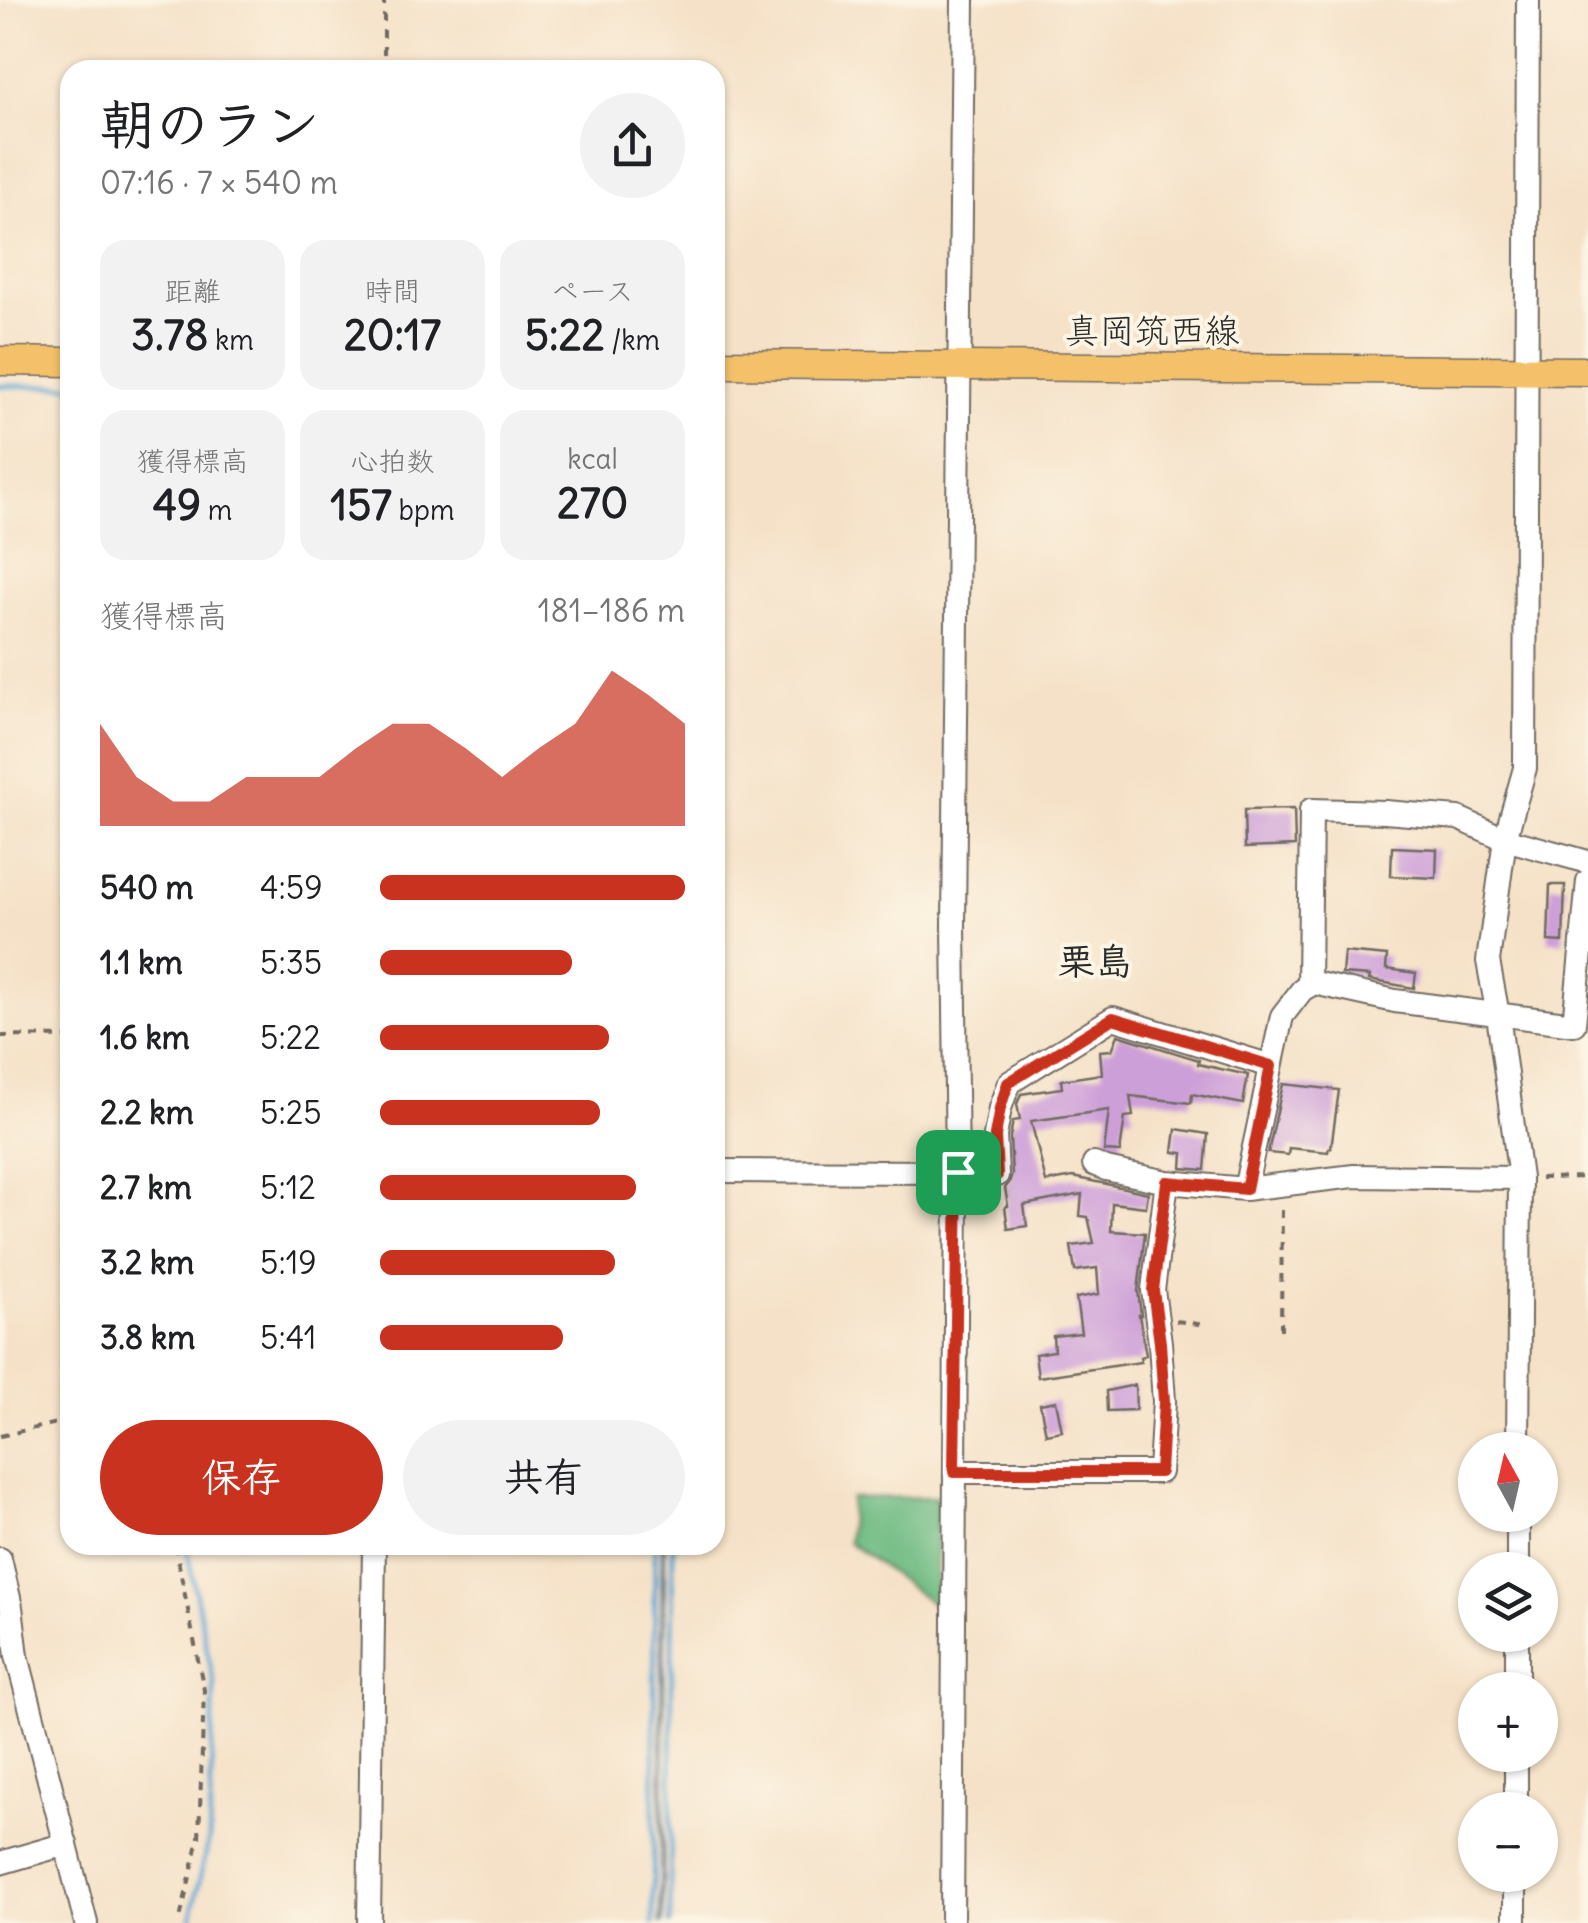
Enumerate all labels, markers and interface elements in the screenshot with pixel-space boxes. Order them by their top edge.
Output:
text: 朝のラン [100,90,320,159]
button: share [580,93,685,198]
text: 07:16 · 7 × 540 m [100,162,338,203]
text: 距離 [164,273,221,309]
text: 時間 [364,273,421,309]
text: ペース [551,273,634,309]
street label: 真岡筑西線 [1064,308,1240,352]
text: 3.78 [131,309,208,361]
text: 20:17 [344,309,441,361]
text: 5:22 [525,309,605,361]
text: km [208,322,254,358]
text: /km [605,322,660,358]
text: kcal [567,441,618,477]
text: 獲得標高 [136,443,249,479]
text: 心拍数 [350,443,435,479]
text: 270 [557,477,628,529]
text: 49 [153,479,201,531]
text: 157 [330,479,392,531]
text: m [201,492,232,528]
text: bpm [392,492,455,528]
text: 181–186 m [538,590,685,631]
text: 獲得標高 [100,595,228,636]
text: 540 m [100,867,194,908]
text: 4:59 [260,867,323,908]
district label: 栗島 [1057,938,1133,985]
text: 1.1 km [100,942,183,983]
text: 5:35 [260,942,322,983]
text: 1.6 km [100,1017,190,1058]
text: 5:22 [260,1017,321,1058]
text: 2.2 km [100,1092,194,1133]
text: 5:25 [260,1092,322,1133]
pin [916,1130,1001,1215]
icon: arrive [931,1145,986,1200]
text: 2.7 km [100,1167,192,1208]
text: 5:12 [260,1167,316,1208]
text: 3.2 km [100,1242,194,1283]
text: 5:19 [260,1242,317,1283]
text: 3.8 km [100,1317,195,1358]
text: 5:41 [260,1317,317,1358]
button: 保存 [100,1420,383,1535]
button: 共有 [403,1420,685,1535]
north arrow [1458,1432,1558,1532]
map controls [1458,1432,1558,1892]
button: layers [1458,1552,1558,1652]
button: + [1458,1672,1558,1772]
button: − [1458,1792,1558,1892]

